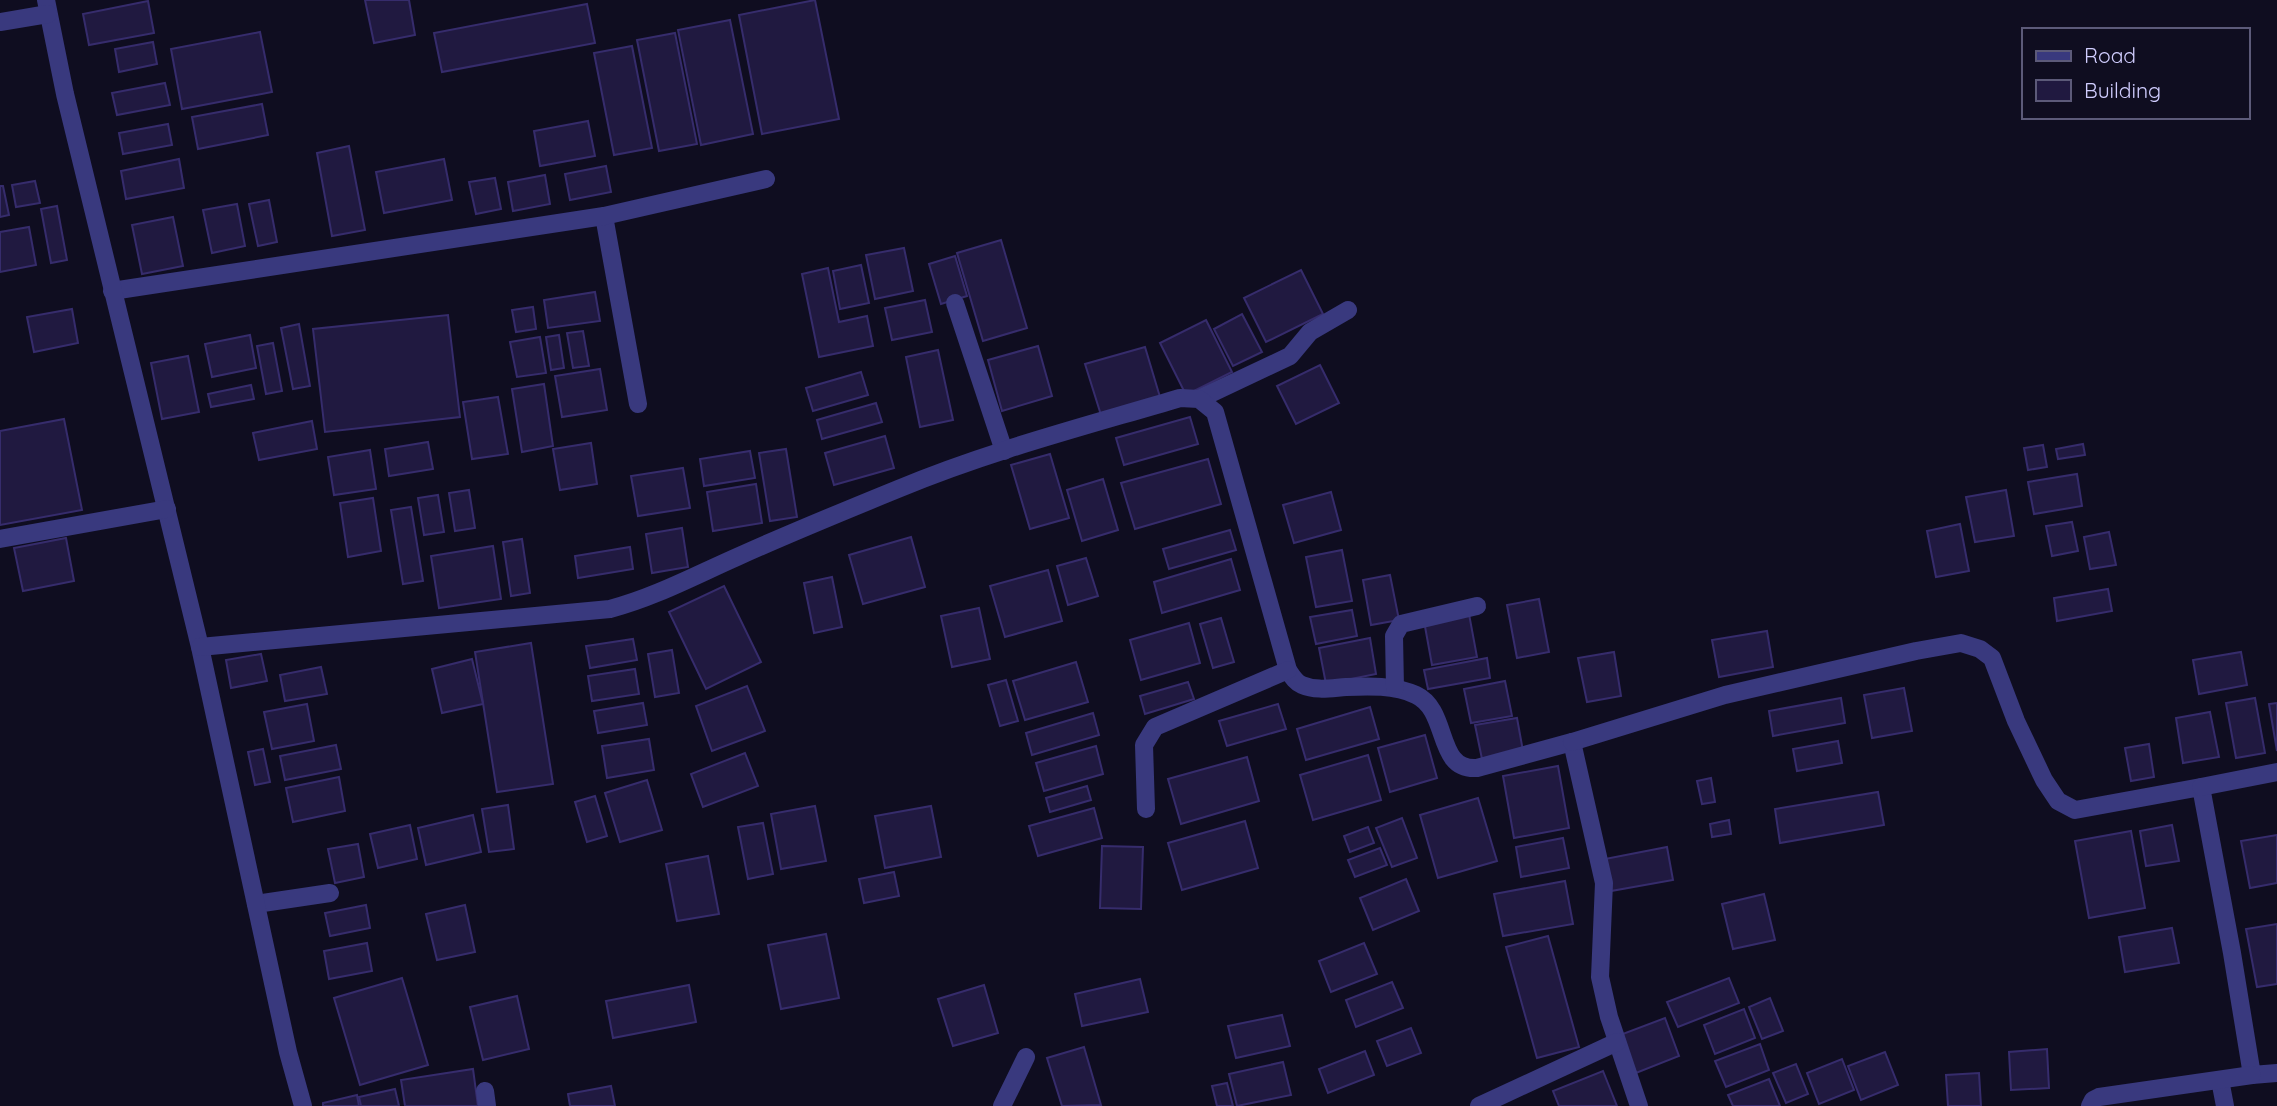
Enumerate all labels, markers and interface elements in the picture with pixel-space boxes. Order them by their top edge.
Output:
legend [2022,28,2249,119]
text: Road [2084,42,2136,68]
text: Building [2084,77,2161,103]

